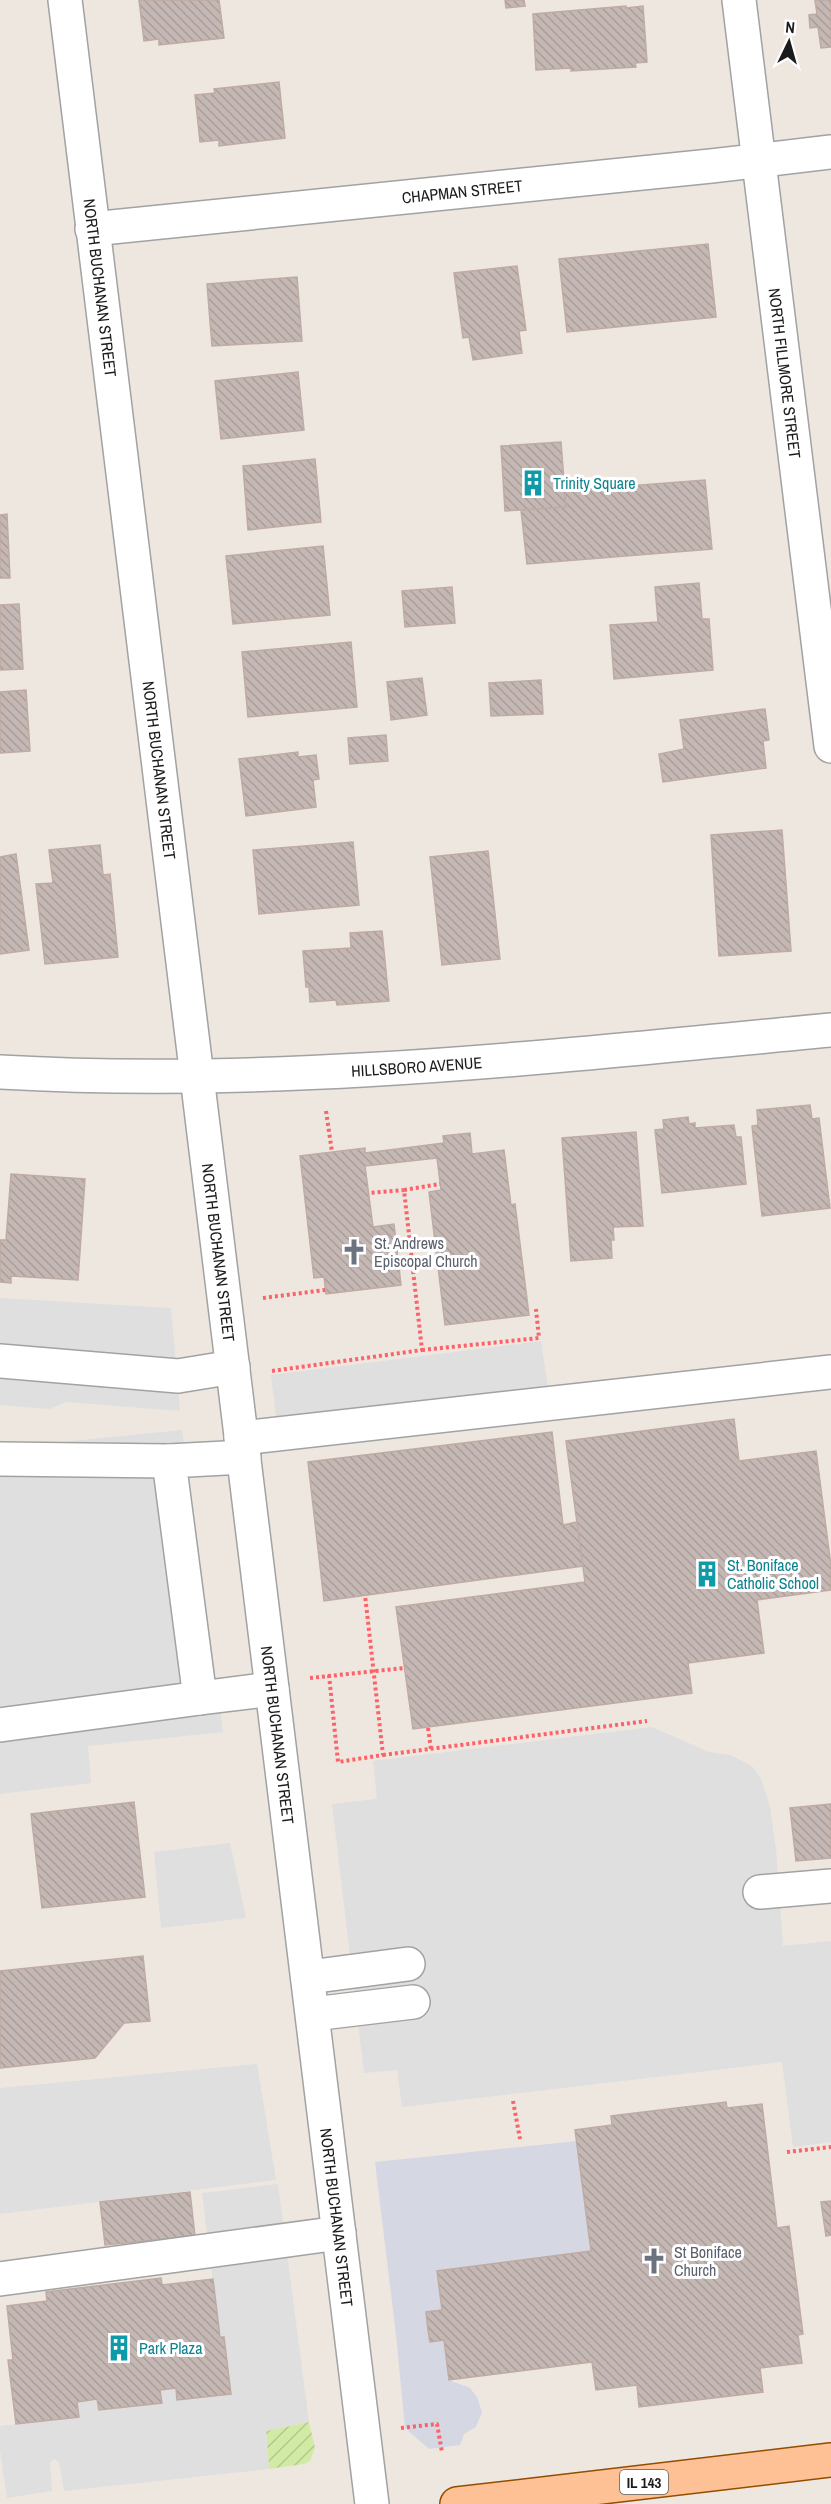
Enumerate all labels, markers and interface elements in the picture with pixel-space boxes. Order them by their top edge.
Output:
north arrow [759,12,819,72]
text: N [785,16,796,38]
street label: CHAPMAN STREET [401,174,523,208]
street label: NORTH BUCHANAN STREET [78,198,122,378]
street label: NORTH FILLMORE STREET [764,287,806,460]
building icon: Trinity Square [518,468,548,498]
place label: Trinity Square [553,472,636,494]
street label: NORTH BUCHANAN STREET [138,680,181,861]
street label: HILLSBORO AVENUE [351,1051,483,1082]
street label: NORTH BUCHANAN STREET [197,1162,240,1343]
place label: St. Andrews Episcopal Church [374,1232,478,1272]
church icon: St. Andrews Episcopal Church [339,1237,369,1267]
place label: St. Boniface Catholic School [727,1554,819,1594]
building icon: St. Boniface Catholic School [692,1559,722,1589]
street label: NORTH BUCHANAN STREET [256,1645,300,1825]
street label: NORTH BUCHANAN STREET [315,2127,359,2308]
place label: St Boniface Church [674,2241,742,2281]
church icon: St Boniface Church [639,2246,669,2276]
building icon: Park Plaza [104,2333,134,2363]
place label: Park Plaza [139,2337,203,2359]
road number: IL 143 [620,2470,668,2494]

